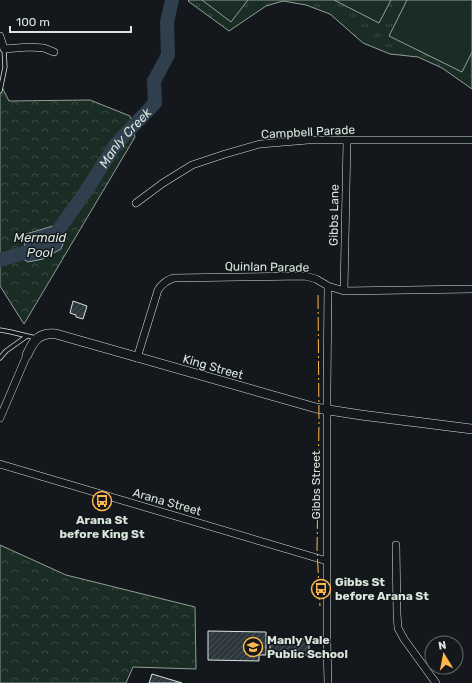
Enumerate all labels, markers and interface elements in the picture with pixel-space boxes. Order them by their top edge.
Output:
scale bar [10,8,131,34]
text: 100 m [16,15,50,29]
water label: Manly Creek [96,105,155,171]
street label: Campbell Parade [261,123,356,141]
street label: Gibbs Lane [326,184,342,246]
water label: Mermaid Pool [14,230,67,260]
street label: Quinlan Parade [225,259,310,275]
street label: King Street [181,352,245,382]
street label: Gibbs Street [309,450,323,520]
street label: Arana Street [131,486,203,519]
bus stop icon: Arana St before King St [91,490,113,512]
place label: Arana St before King St [59,513,145,541]
place label: Gibbs St before Arana St [335,575,429,603]
bus stop icon: Gibbs St before Arana St [310,578,332,600]
place label: Manly Vale Public School [267,633,348,661]
north arrow [424,635,464,675]
school or university icon: Manly Vale Public School [242,636,264,658]
text: N [437,639,447,653]

